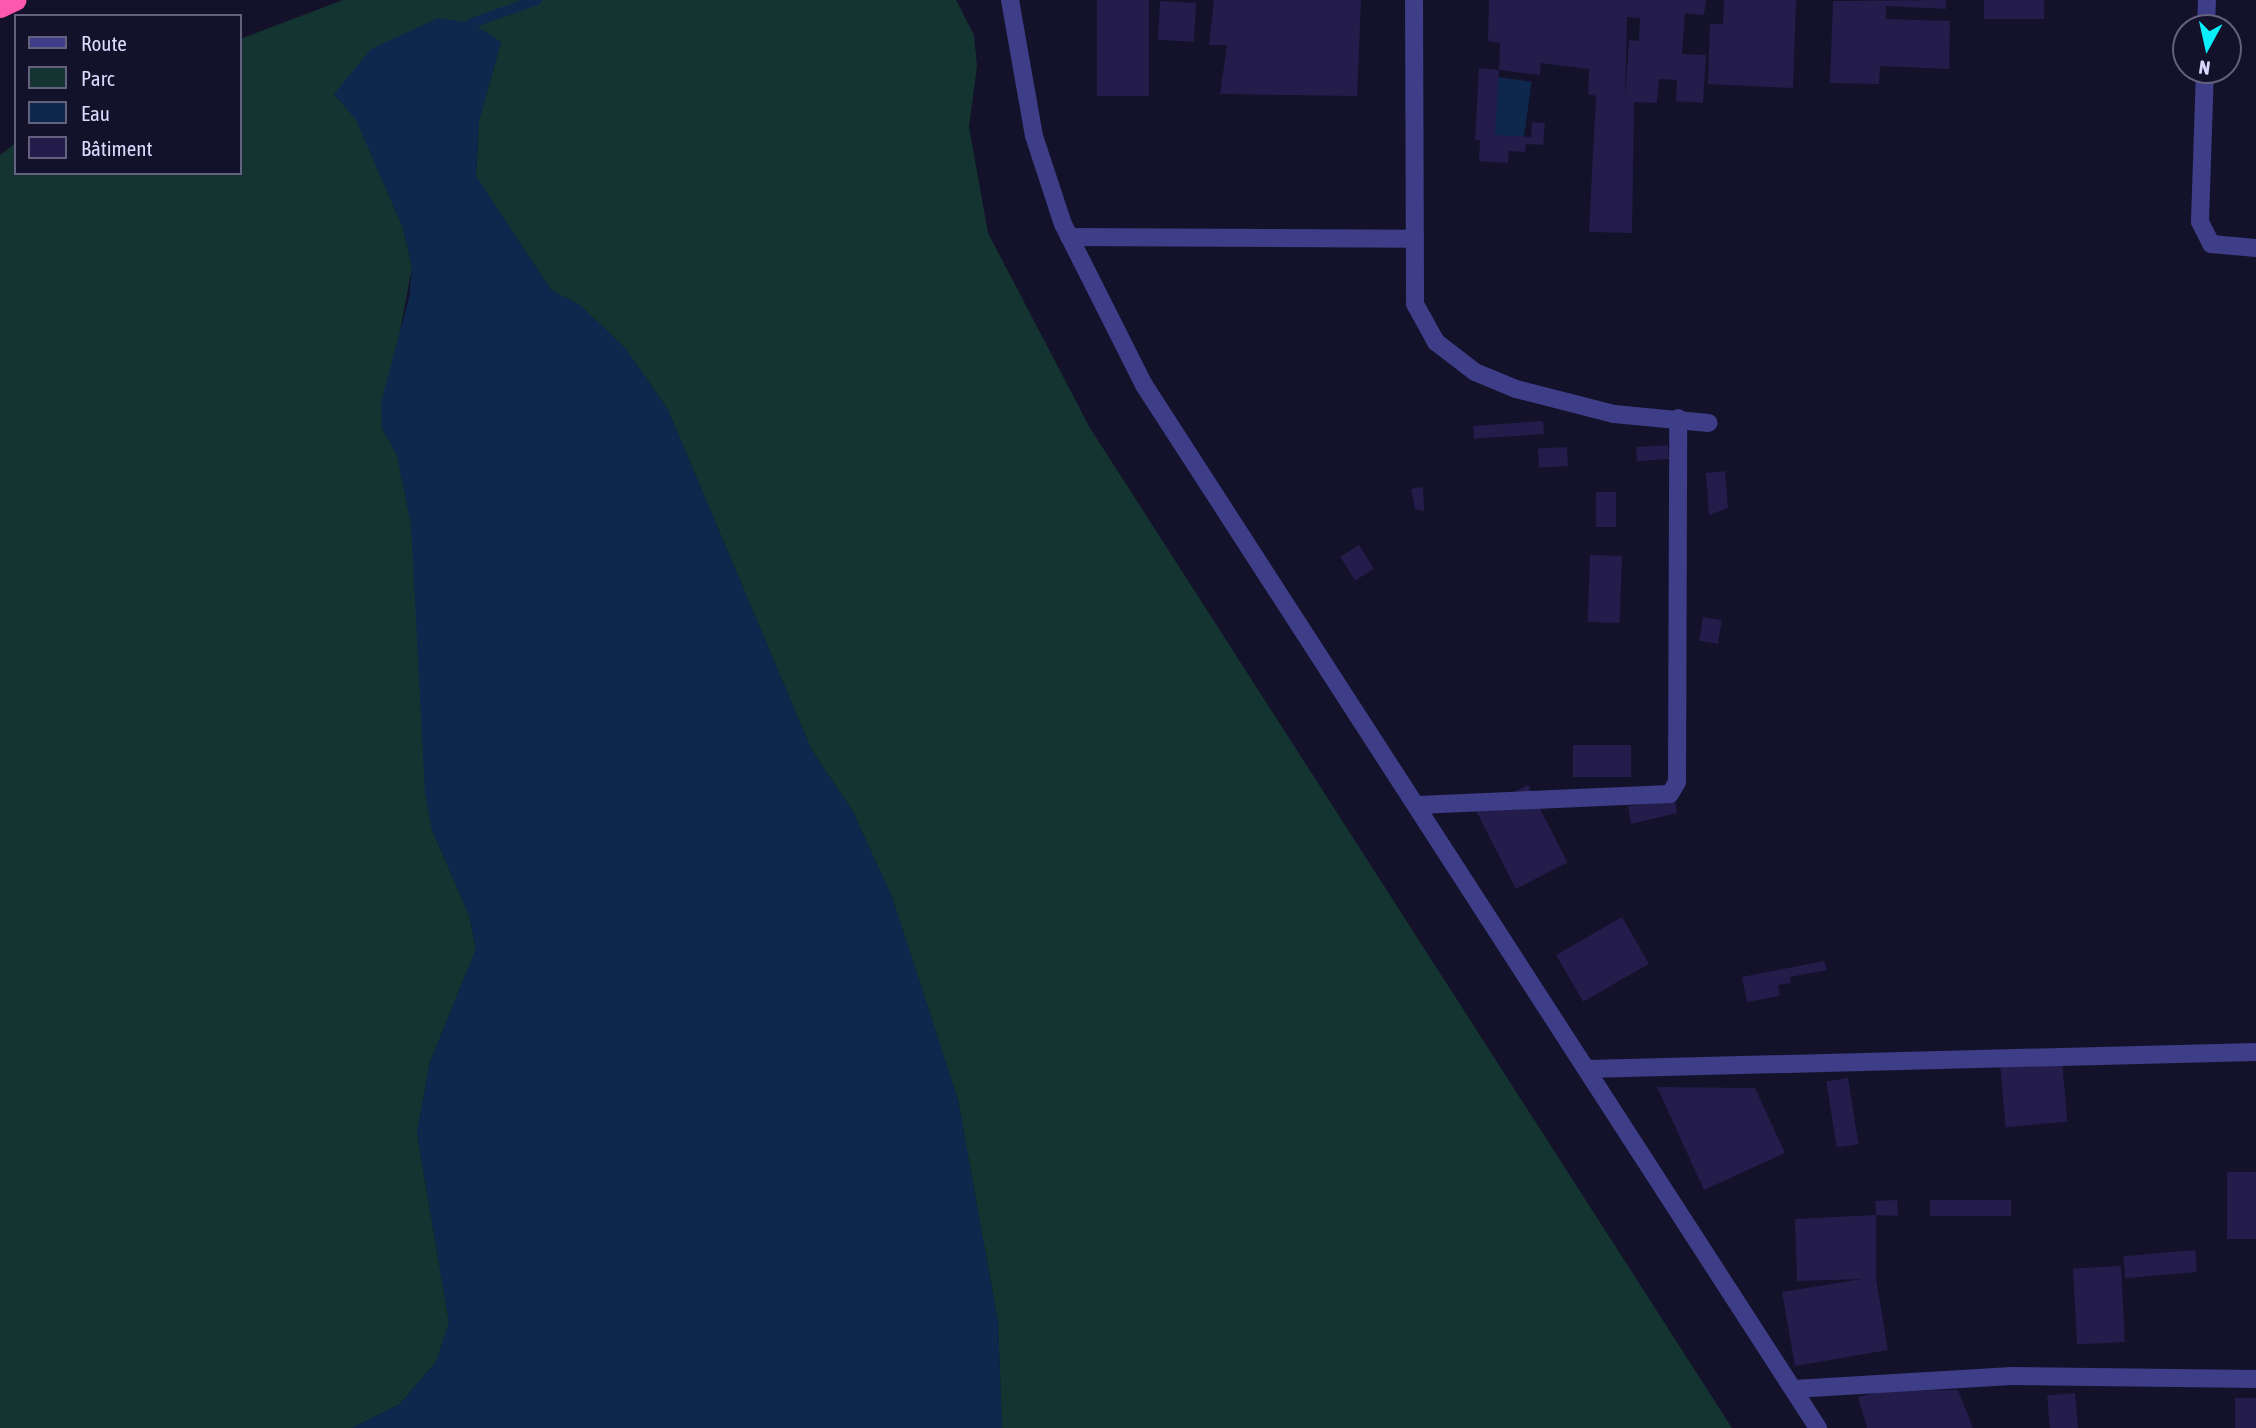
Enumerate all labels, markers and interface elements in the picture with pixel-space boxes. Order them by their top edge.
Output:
legend [14,14,242,175]
north arrow [2172,14,2242,84]
text: Route [81,31,127,55]
text: N [2197,56,2211,79]
text: Parc [81,66,115,90]
text: Eau [81,101,110,125]
text: Bâtiment [81,136,152,160]

